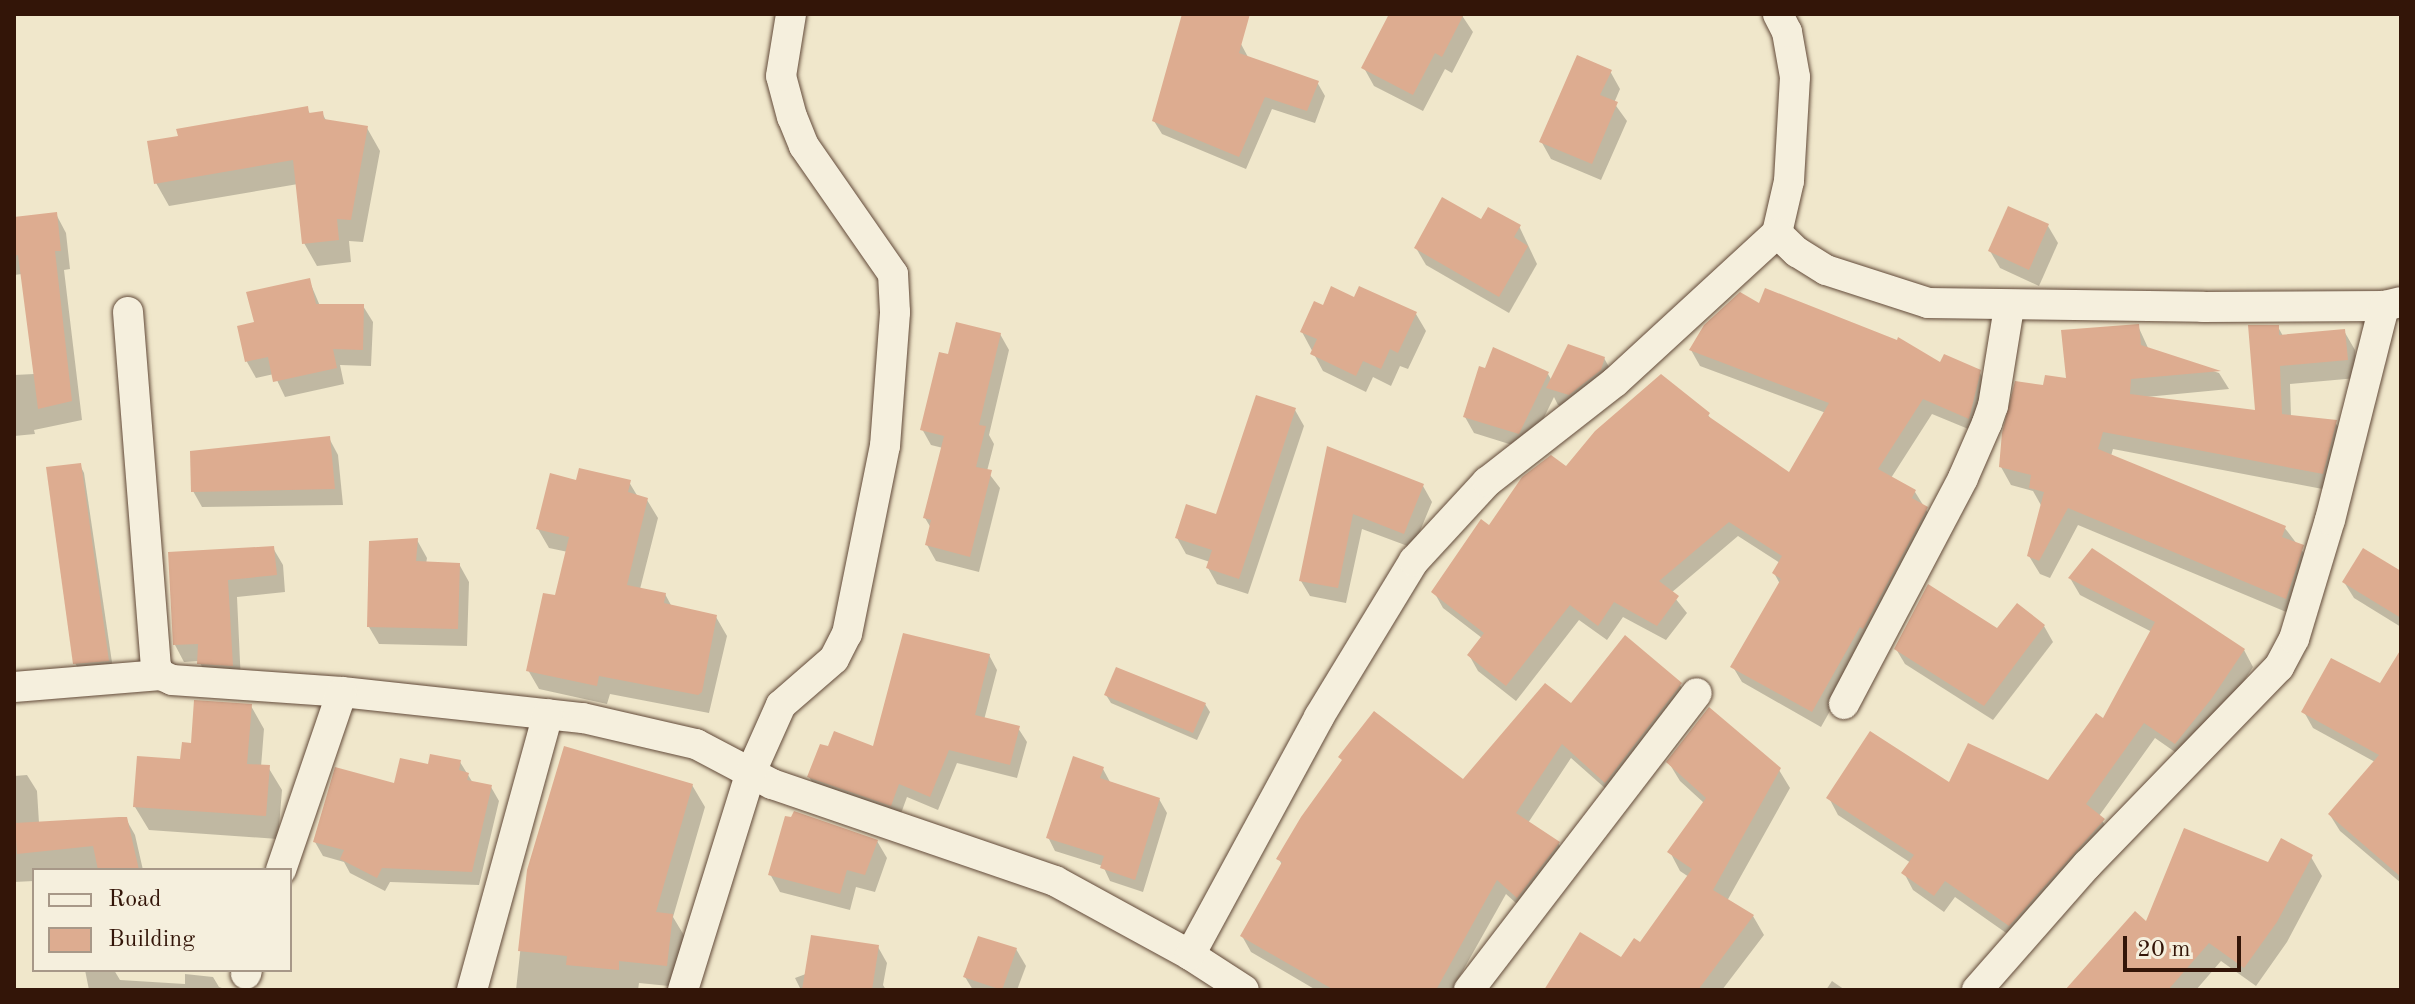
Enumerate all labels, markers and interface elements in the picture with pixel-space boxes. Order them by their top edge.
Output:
legend [32,868,292,972]
text: Road [108,888,161,912]
scale bar [2127,920,2245,970]
text: Building [108,928,195,952]
text: 20 m [2137,938,2191,962]

